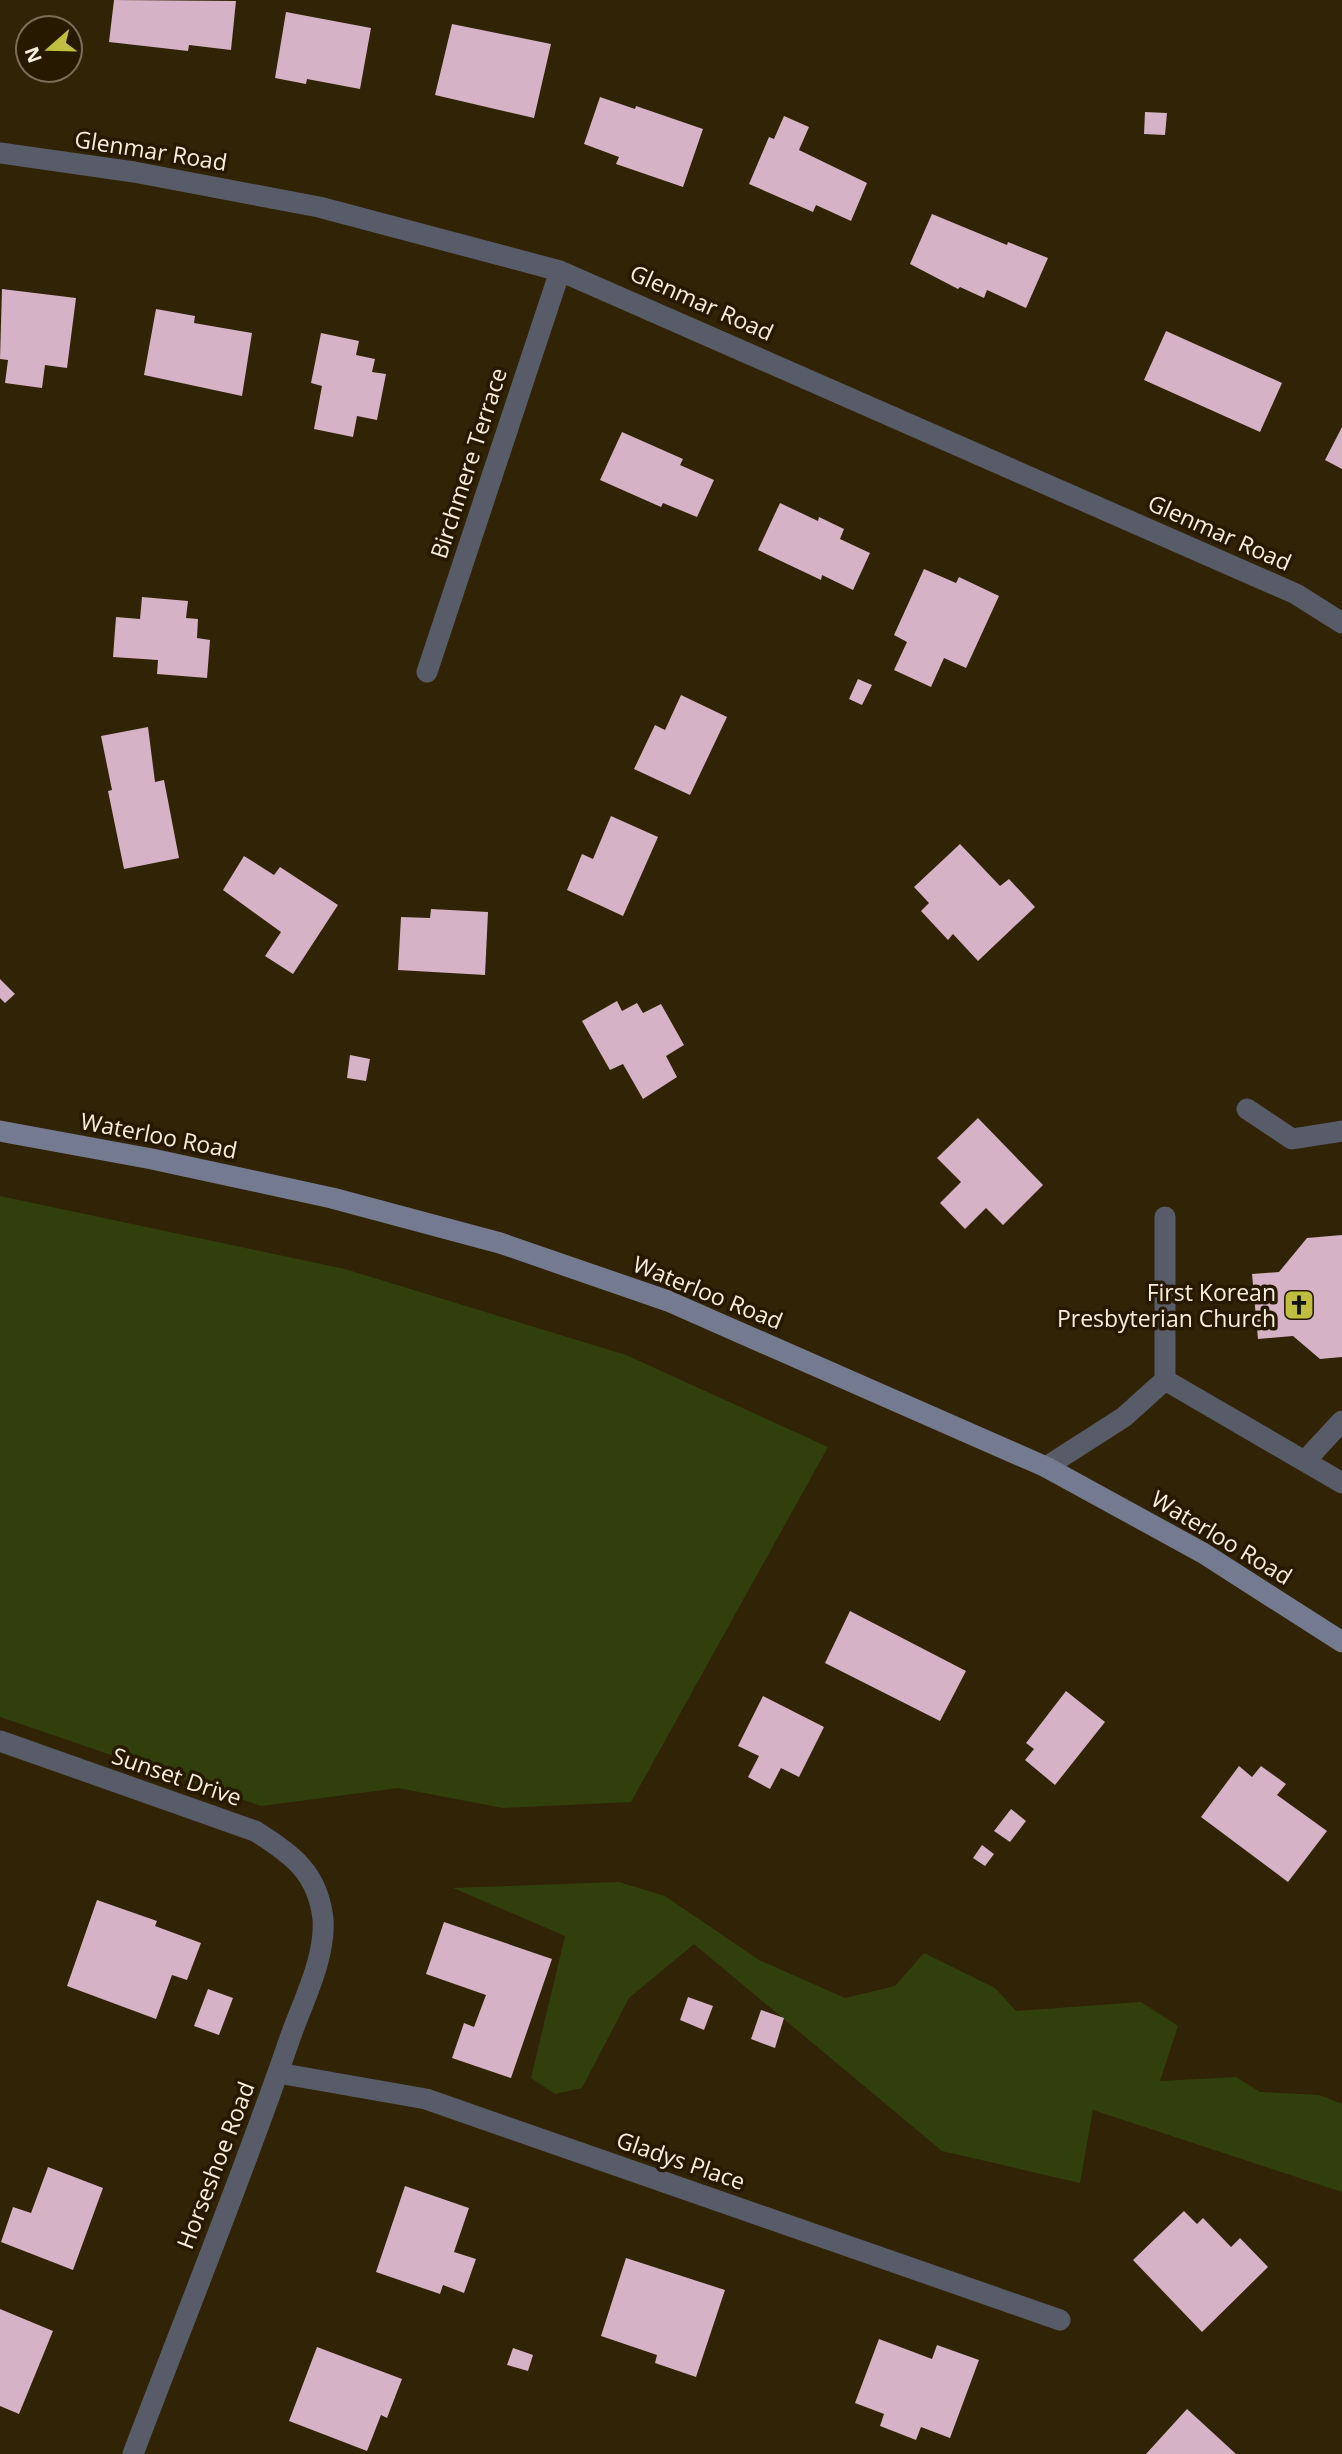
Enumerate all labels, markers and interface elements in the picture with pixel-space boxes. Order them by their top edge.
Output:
north arrow [14,14,84,84]
text: N [18,43,48,67]
street label: Glenmar Road [72,122,230,178]
street label: Glenmar Road [625,256,779,348]
street label: Birchmere Terrace [422,364,514,562]
street label: Glenmar Road [1143,486,1297,578]
street label: Waterloo Road [78,1104,240,1166]
street label: Waterloo Road [628,1247,788,1337]
place label: First Korean Presbyterian Church [1057,1276,1276,1334]
church icon: First Korean Presbyterian Church [1282,1288,1316,1322]
street label: Waterloo Road [1146,1482,1298,1592]
street label: Sunset Drive [108,1739,246,1813]
street label: Horseshoe Road [168,2077,262,2253]
street label: Gladys Place [612,2123,750,2197]

